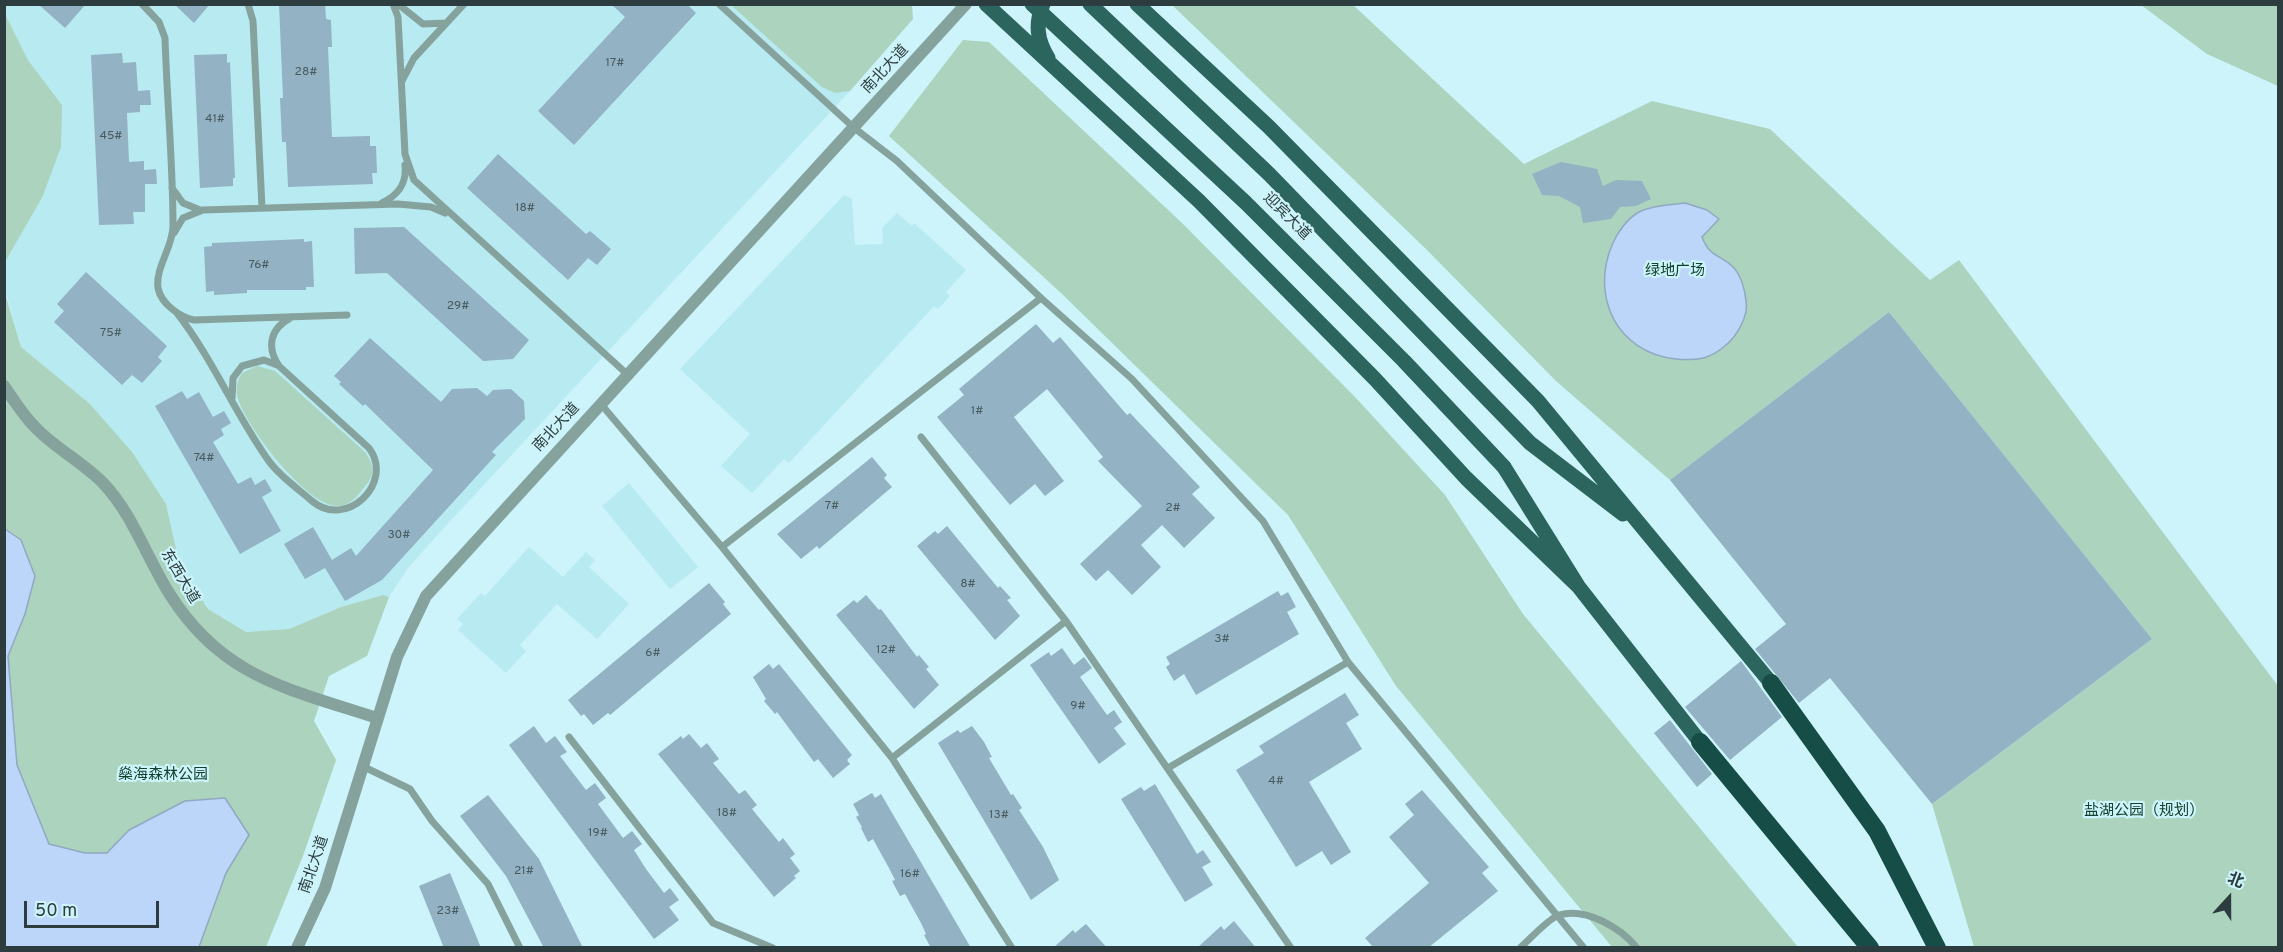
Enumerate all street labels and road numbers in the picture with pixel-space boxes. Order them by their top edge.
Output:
street label: 南北大道 [859,42,913,98]
street label: 迎宾大道 [1258,189,1314,245]
street label: 南北大道 [530,400,584,456]
street label: 东西大道 [156,547,202,607]
street label: 南北大道 [297,834,333,896]

